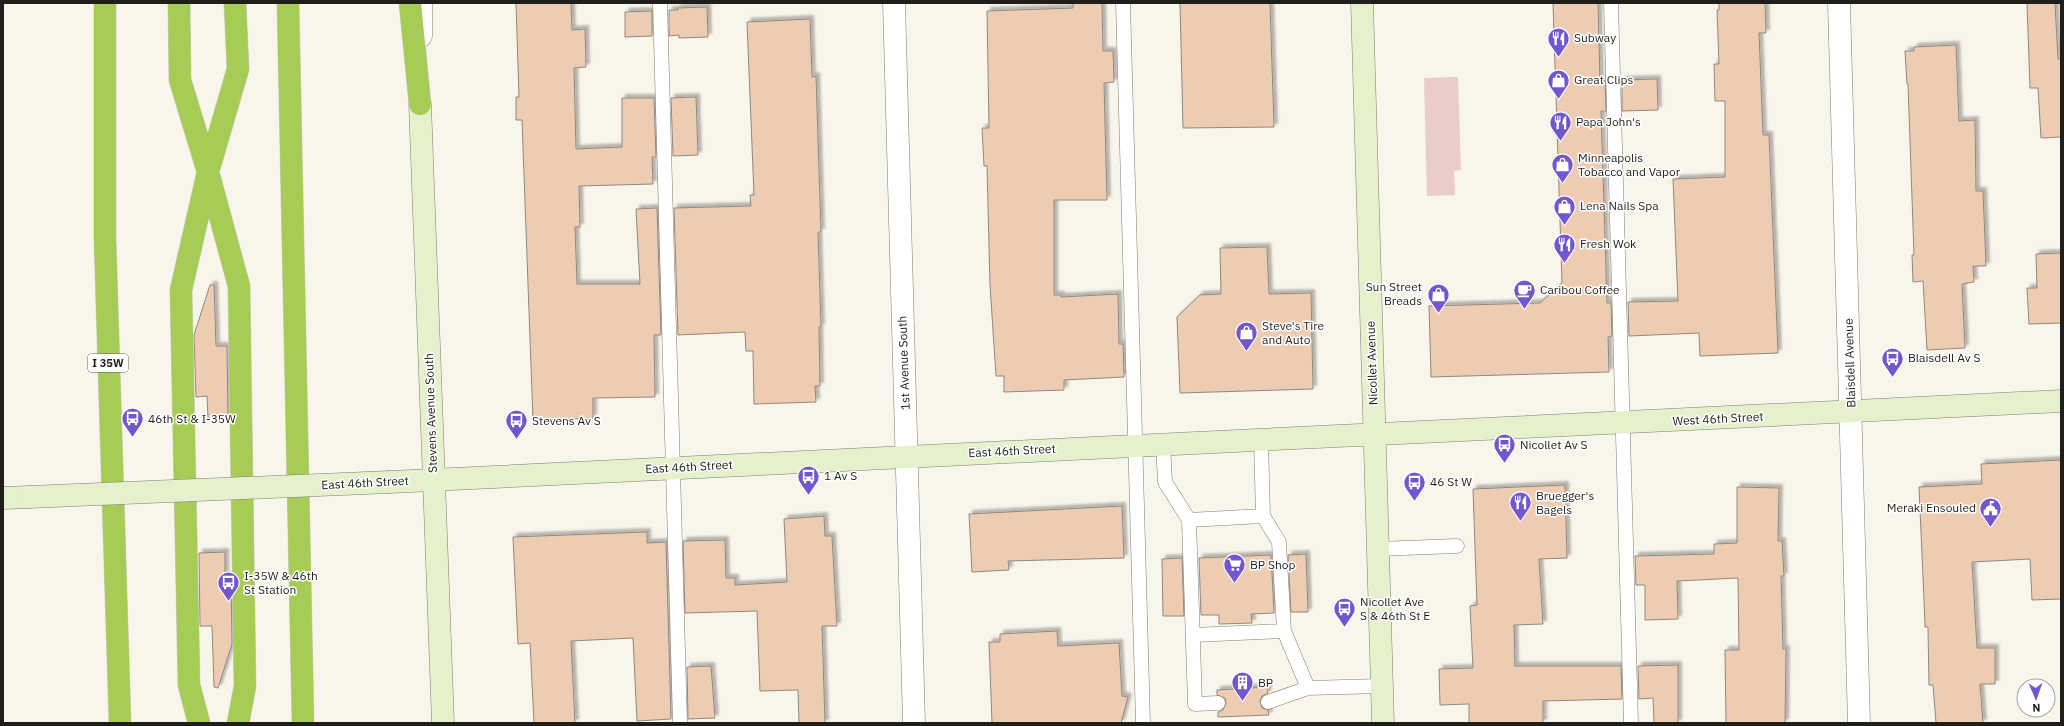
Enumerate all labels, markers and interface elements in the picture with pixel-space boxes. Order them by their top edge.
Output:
restaurant icon: Subway [1545,25,1571,58]
place label: Subway [1574,30,1616,45]
shop icon: Great Clips [1546,67,1572,100]
place label: Great Clips [1574,72,1633,87]
restaurant icon: Papa John's [1548,109,1574,142]
place label: Papa John's [1576,114,1641,129]
place label: Minneapolis Tobacco and Vapor [1578,150,1681,179]
shop icon: Minneapolis Tobacco and Vapor [1549,152,1575,185]
shop icon: Lena Nails Spa [1551,193,1577,226]
place label: Lena Nails Spa [1580,198,1659,213]
restaurant icon: Fresh Wok [1551,231,1577,264]
place label: Fresh Wok [1580,236,1637,251]
cafe icon: Caribou Coffee [1511,277,1537,310]
place label: Sun Street Breads [1366,279,1422,308]
shop icon: Sun Street Breads [1425,281,1451,314]
place label: Caribou Coffee [1540,282,1620,297]
street label: 1st Avenue South [894,316,913,410]
place label: Steve's Tire and Auto [1262,318,1325,347]
street label: Blaisdell Avenue [1840,318,1859,408]
shop icon: Steve's Tire and Auto [1233,320,1259,353]
street label: Nicollet Avenue [1363,320,1380,405]
bus stop icon: Blaisdell Av S [1880,345,1906,378]
place label: Blaisdell Av S [1908,350,1980,365]
street label: Stevens Avenue South [421,353,440,473]
road number: I 35W [88,354,128,372]
bus stop icon: 46th St & I-35W [119,406,145,439]
bus stop icon: Stevens Av S [504,408,530,441]
street label: West 46th Street [1672,409,1764,428]
place label: 46th St & I-35W [148,411,236,426]
place label: Stevens Av S [532,413,601,428]
bus stop icon: Nicollet Av S [1492,432,1518,465]
place label: Nicollet Av S [1520,437,1587,452]
street label: East 46th Street [968,441,1056,460]
street label: East 46th Street [645,457,733,476]
bus stop icon: 1 Av S [796,463,822,496]
place label: 1 Av S [824,468,857,483]
bus stop icon: 46 St W [1402,469,1428,502]
street label: East 46th Street [321,473,409,492]
place label: 46 St W [1430,474,1472,489]
place label: Bruegger's Bagels [1536,488,1595,517]
restaurant icon: Bruegger's Bagels [1507,490,1533,523]
public building icon: Meraki Ensouled [1978,495,2004,528]
place label: Meraki Ensouled [1887,500,1976,515]
supermarket icon: BP Shop [1222,552,1248,585]
place label: BP Shop [1250,557,1295,572]
place label: I-35W & 46th St Station [244,568,318,597]
bus stop icon: I-35W & 46th St Station [216,570,242,603]
place label: Nicollet Ave S & 46th St E [1360,594,1430,623]
bus stop icon: Nicollet Ave S & 46th St E [1331,596,1357,629]
building icon: BP [1230,670,1256,703]
place label: BP [1258,675,1273,690]
north arrow [2016,678,2056,718]
text: N [2032,701,2041,715]

